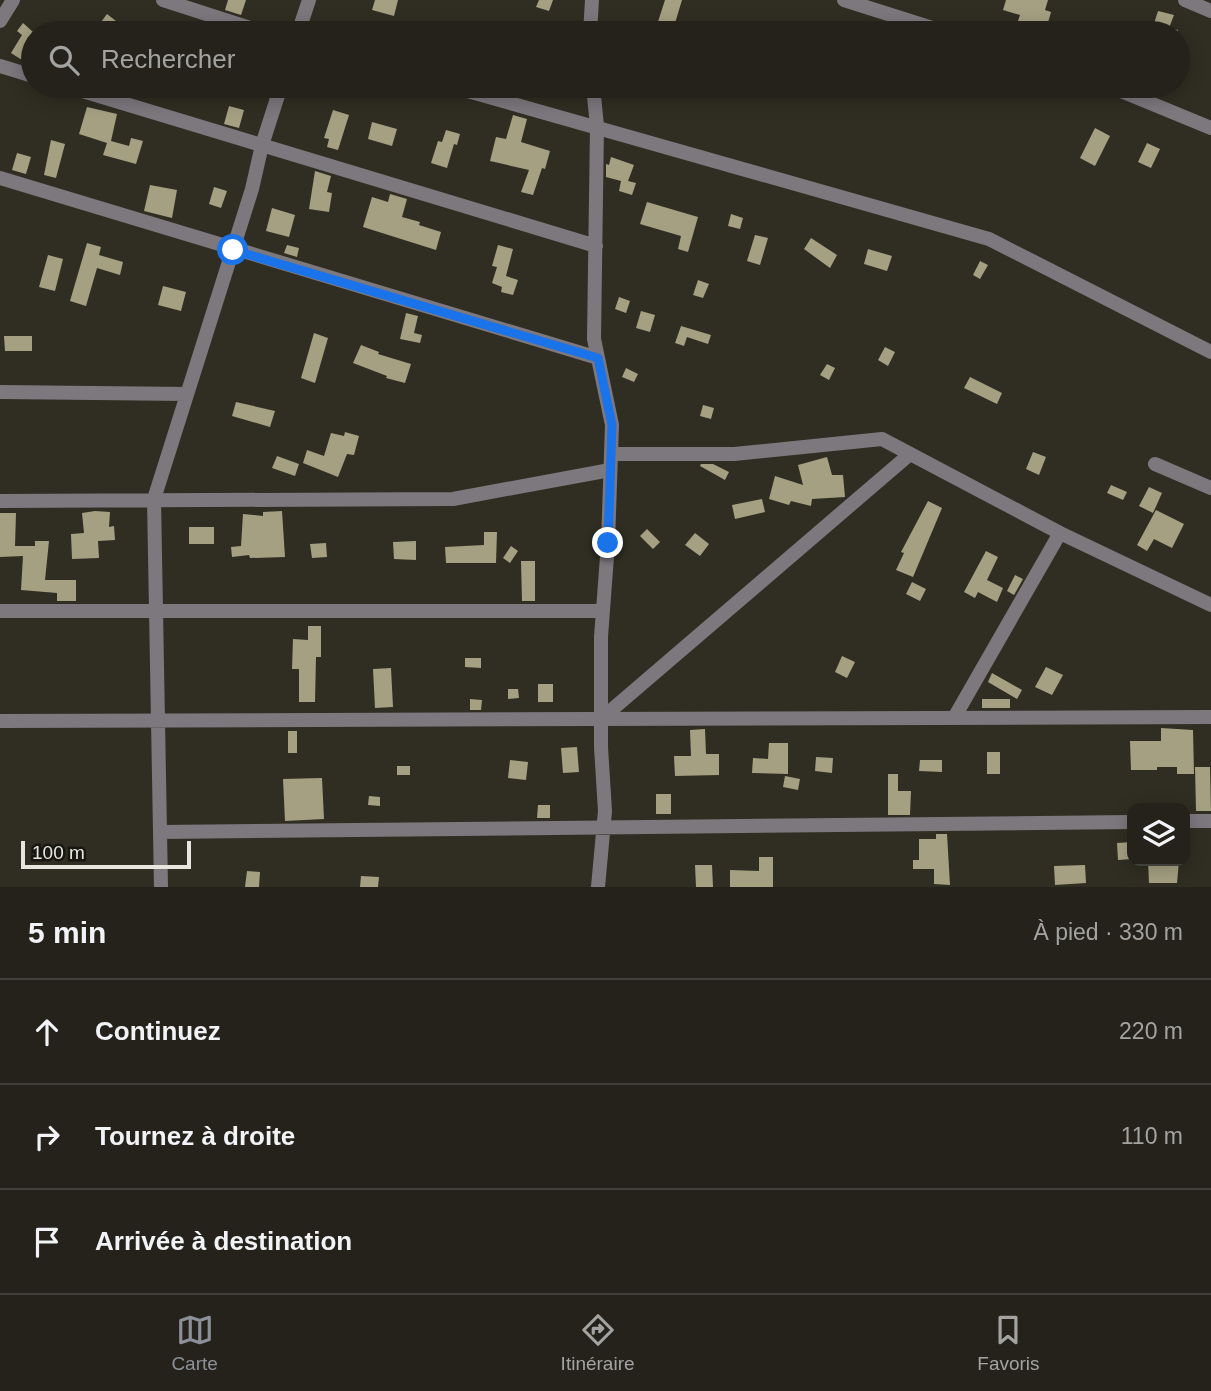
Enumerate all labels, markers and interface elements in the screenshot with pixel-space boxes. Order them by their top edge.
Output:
search box [21,21,1190,98]
icon: search [45,41,83,79]
text: Rechercher [101,44,235,74]
route start [217,234,248,265]
route end [592,527,623,558]
map controls [1127,803,1190,866]
button: layers [1127,803,1190,866]
scale bar [21,838,191,870]
text: 100 m [32,842,85,863]
text: 5 min [28,916,106,949]
text: À pied · 330 m [1033,919,1183,945]
icon: ahead [28,1013,66,1051]
text: Continuez [95,1016,221,1046]
text: 220 m [1119,1018,1183,1044]
icon: right [28,1118,66,1156]
text: Tournez à droite [95,1121,295,1151]
text: 110 m [1121,1123,1183,1149]
icon: arrive [28,1223,66,1261]
text: Arrivée à destination [95,1226,352,1256]
tab: Carte [171,1311,218,1375]
tab: Itinéraire [561,1311,635,1375]
tab: Favoris [977,1311,1040,1375]

